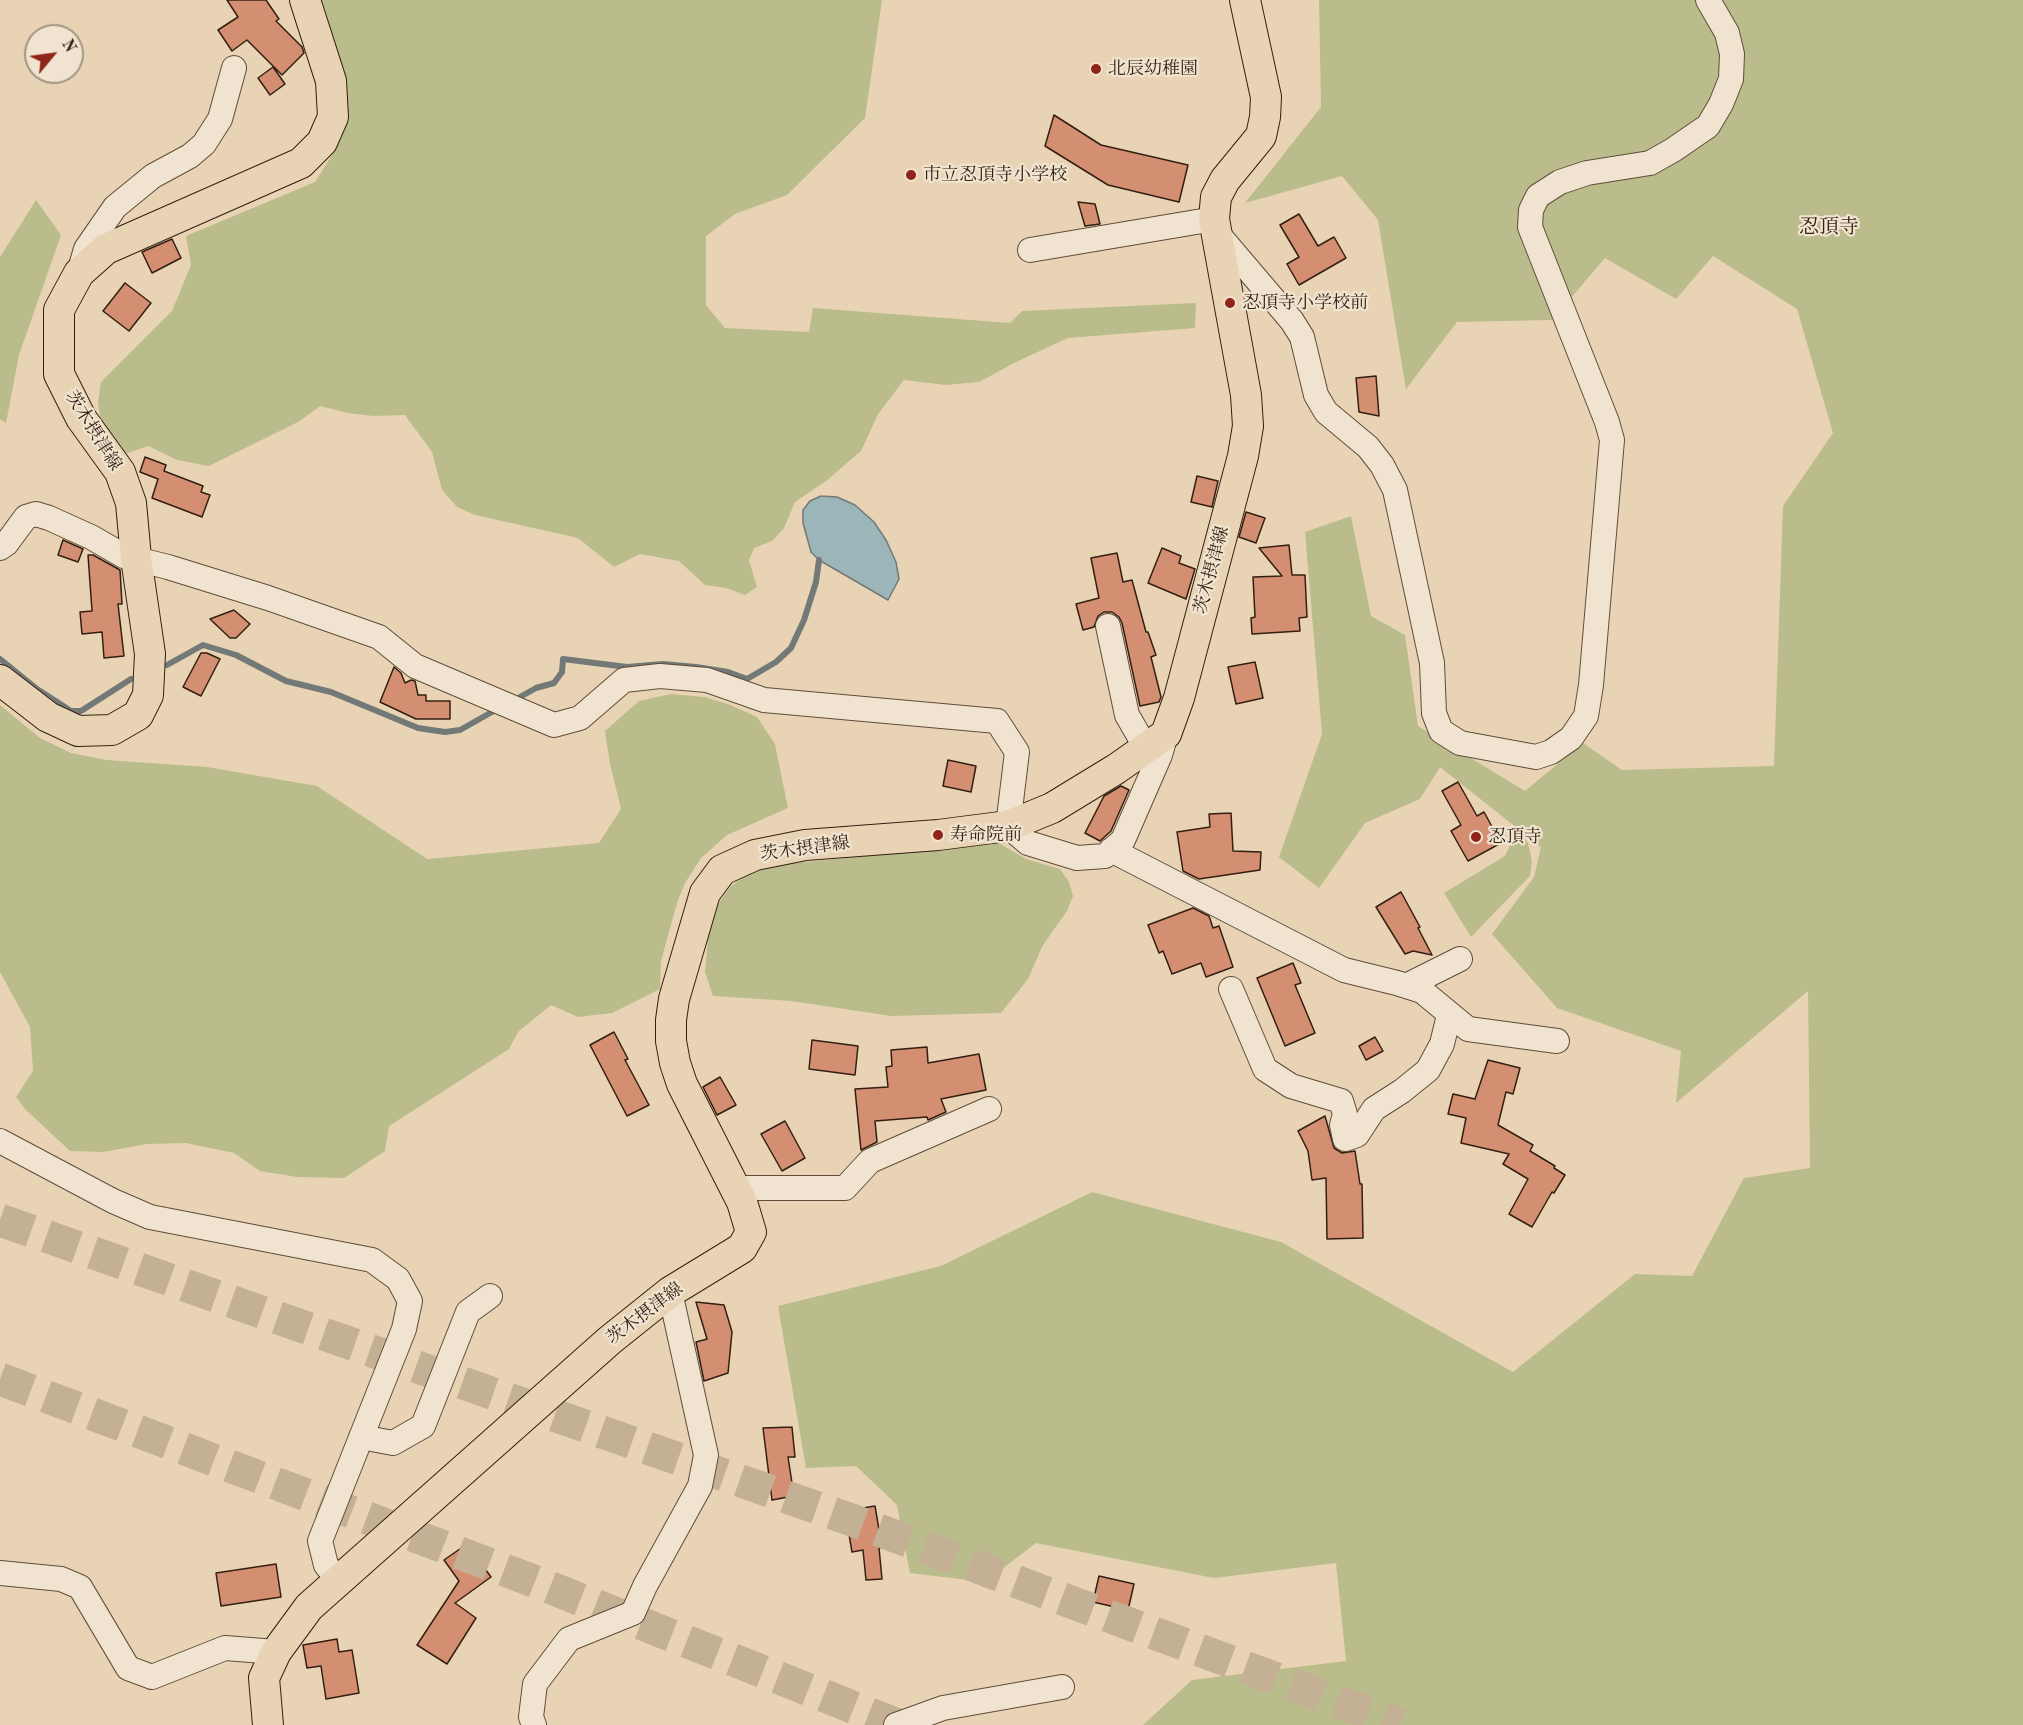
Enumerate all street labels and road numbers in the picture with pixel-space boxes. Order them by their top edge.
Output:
street label: 茨木摂津線 [60,387,126,475]
street label: 茨木摂津線 [1190,524,1234,616]
street label: 茨木摂津線 [759,832,851,866]
street label: 茨木摂津線 [603,1278,687,1350]

